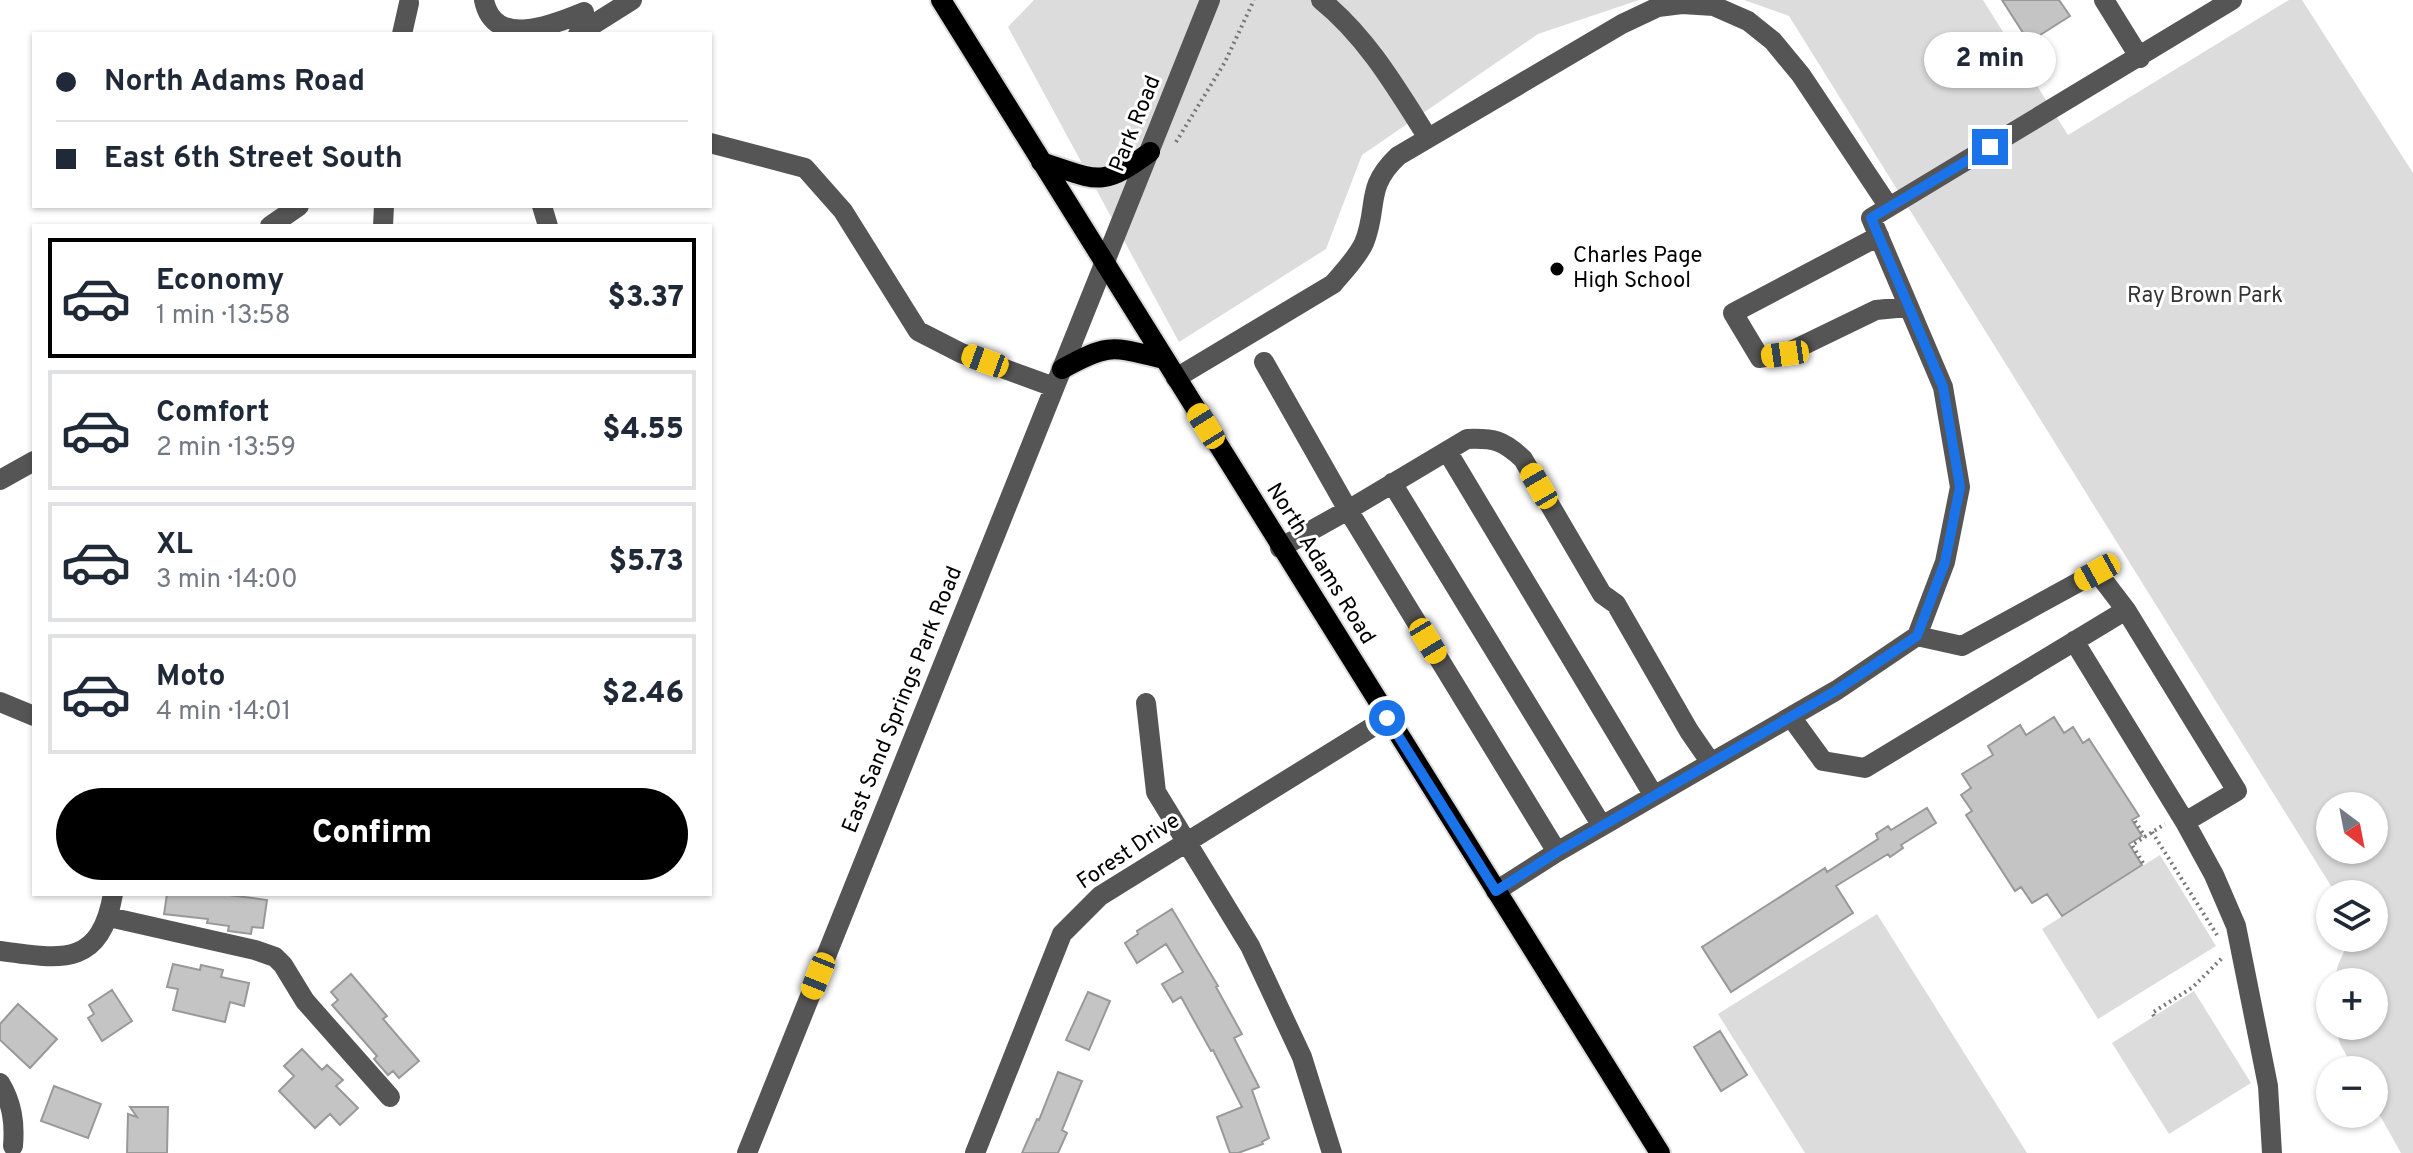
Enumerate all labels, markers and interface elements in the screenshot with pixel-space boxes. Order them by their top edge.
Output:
callout: 2 min [1924,31,2056,87]
text: 2 min [1956,43,2024,76]
text: North Adams Road [104,64,365,101]
street label: Park Road [1104,72,1168,176]
route end [1972,129,2008,165]
text: East 6th Street South [104,141,403,178]
place label: Charles Page High School [1573,243,1702,295]
marker: Charles Page High School [1548,260,1566,278]
icon: car [60,262,132,334]
text: Economy [156,263,284,300]
text: $3.37 [607,280,684,317]
park label: Ray Brown Park [2127,283,2283,310]
text: 1 min · 13:58 [156,300,291,333]
car [1760,339,1810,369]
car [958,342,1012,380]
icon: car [60,394,132,466]
text: Comfort [156,395,269,432]
car [1183,399,1229,453]
text: $4.55 [602,412,684,449]
text: 2 min · 13:59 [156,432,296,465]
car [1517,459,1561,513]
street label: North Adams Road [1259,478,1381,650]
icon: car [60,526,132,598]
text: XL [156,527,193,564]
text: $5.73 [609,544,684,581]
car [2070,550,2124,594]
street label: East Sand Springs Park Road [837,563,969,837]
text: 3 min · 14:00 [156,564,298,597]
car [1405,614,1451,668]
icon: car [60,658,132,730]
text: Moto [156,659,226,696]
text: $2.46 [602,676,684,713]
text: 4 min · 14:01 [156,696,291,729]
route start [1369,700,1405,736]
button: Confirm [56,788,688,880]
north arrow [2316,792,2388,864]
map controls [2316,792,2388,1128]
street label: Forest Drive [1072,808,1186,896]
button: layers [2316,880,2388,952]
car [798,949,838,1003]
button: + [2316,968,2388,1040]
button: − [2316,1056,2388,1128]

